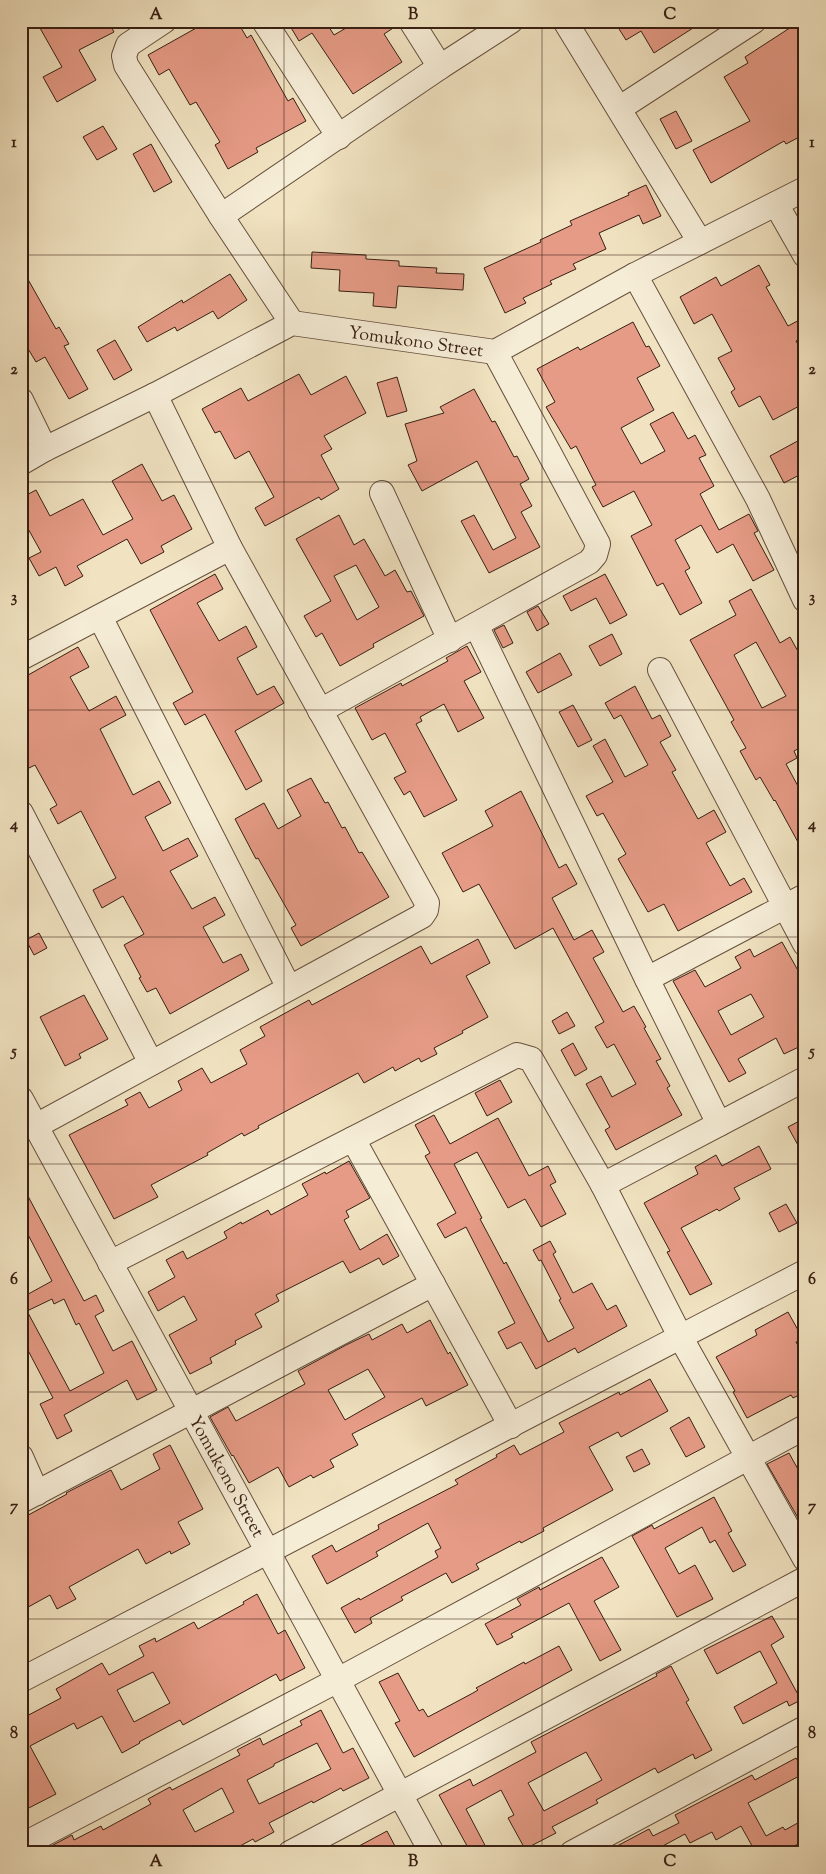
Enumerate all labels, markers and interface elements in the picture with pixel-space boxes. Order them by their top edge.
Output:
text: A [150,4,163,27]
text: B [408,4,418,27]
text: C [664,4,677,27]
text: 1 [11,132,17,155]
text: 1 [809,132,815,155]
street label: Yomukono Street [347,321,485,365]
text: 2 [10,359,18,382]
text: 2 [808,359,816,382]
text: 3 [11,587,18,610]
text: 3 [809,587,816,610]
text: 4 [9,814,18,837]
text: 4 [807,814,816,837]
text: 5 [9,1041,17,1064]
text: 5 [807,1041,815,1064]
text: 6 [10,1269,18,1292]
text: 6 [808,1269,816,1292]
street label: Yomukono Street [181,1411,270,1543]
text: 7 [10,1496,19,1519]
text: 7 [808,1496,817,1519]
text: 8 [10,1723,18,1746]
text: 8 [808,1723,816,1746]
text: A [150,1851,163,1874]
text: B [408,1851,418,1874]
text: C [664,1851,677,1874]

